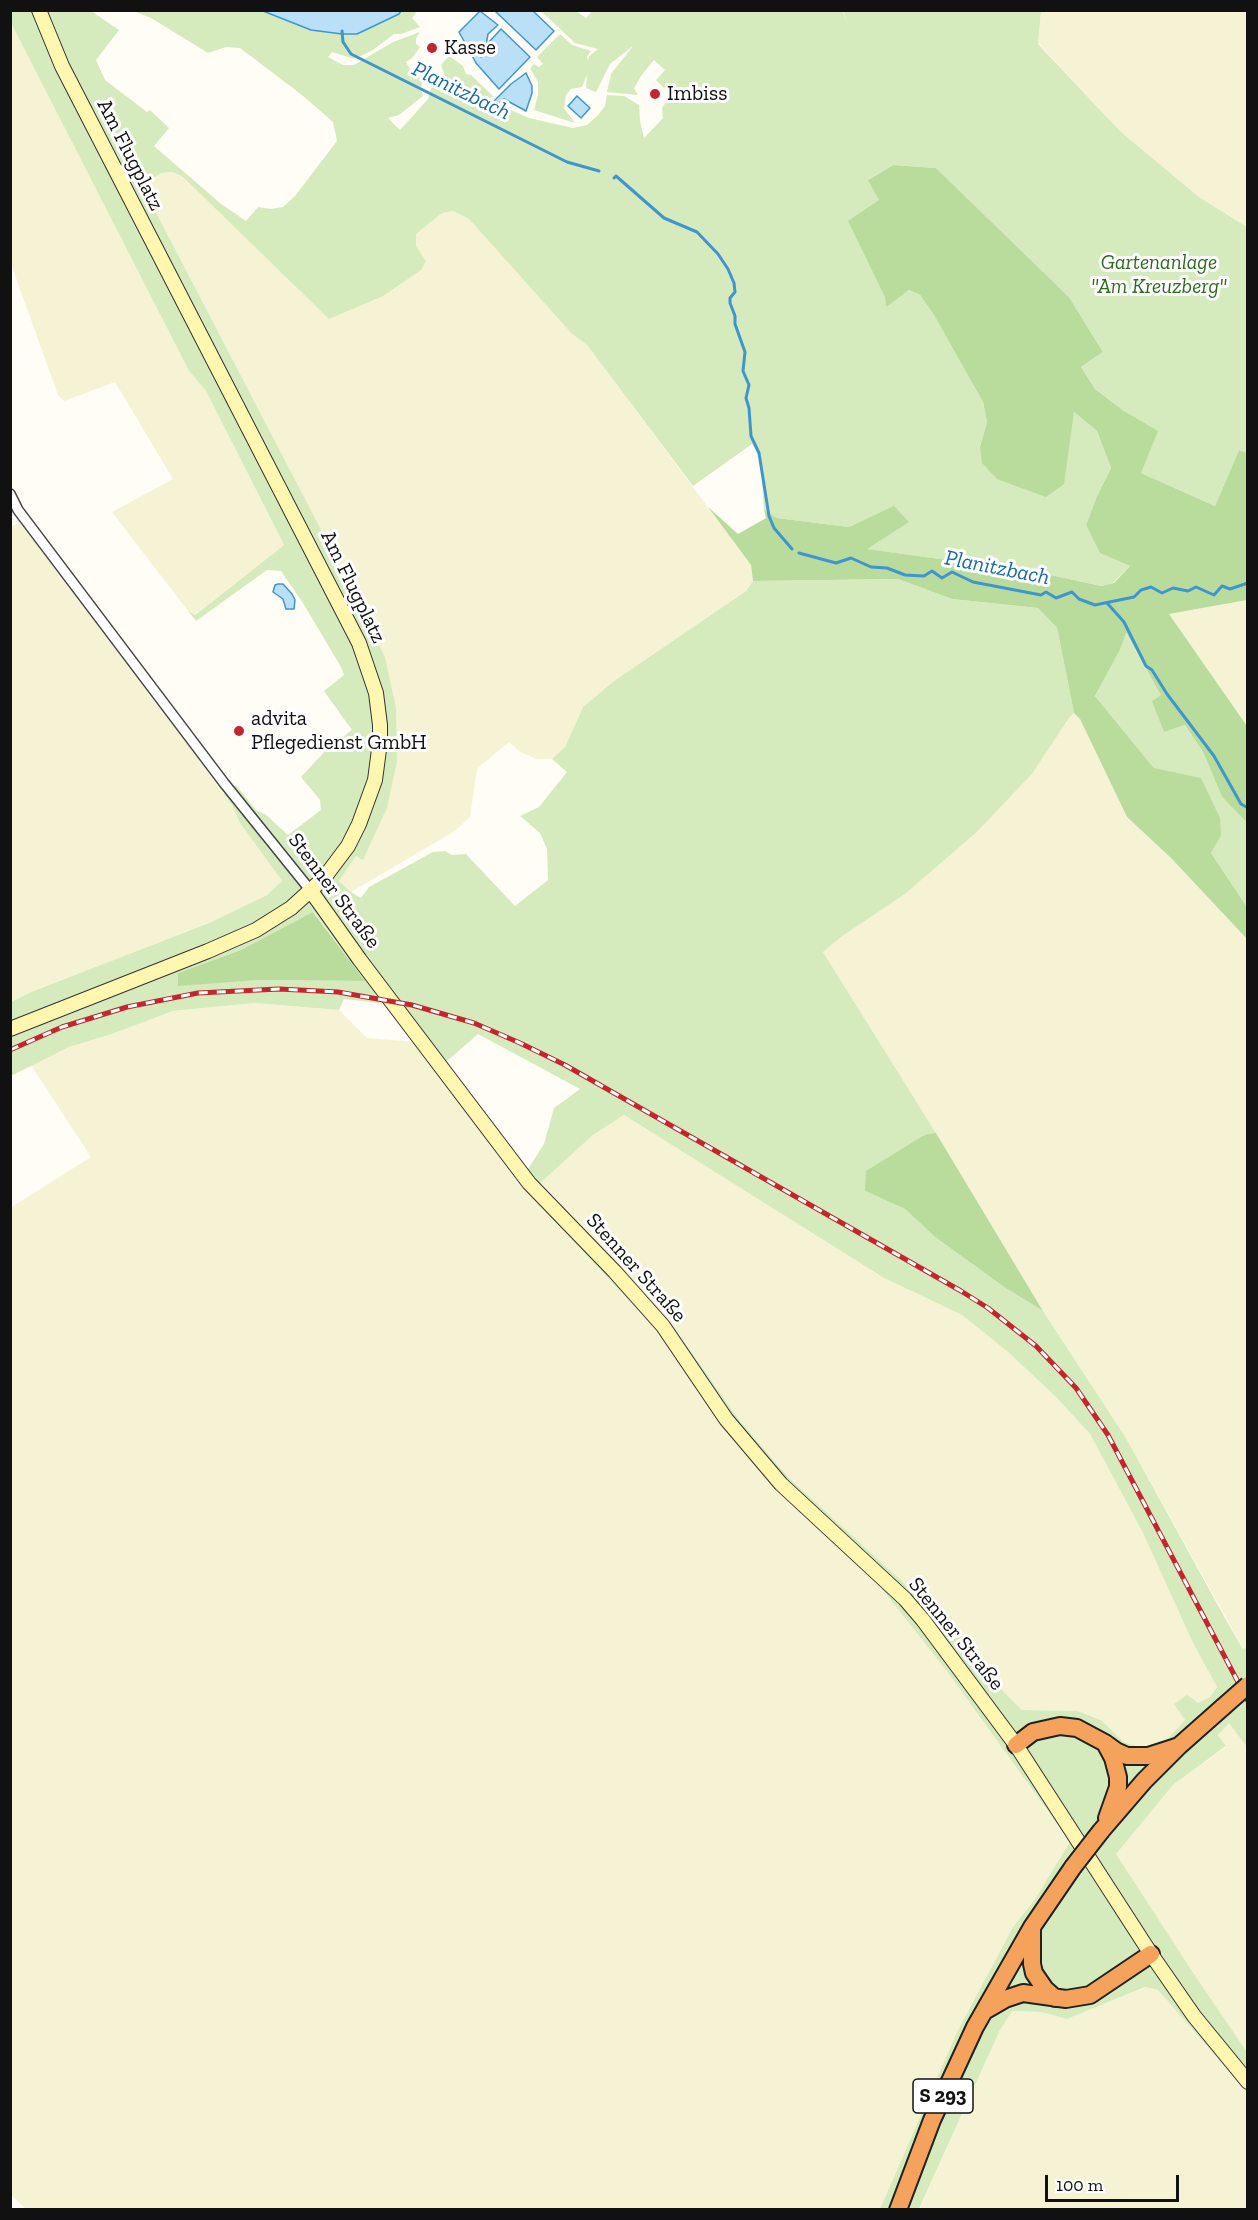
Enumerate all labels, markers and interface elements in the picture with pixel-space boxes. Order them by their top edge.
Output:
place label: Kasse [444,35,496,61]
marker: Kasse [425,41,439,55]
water label: Planitzbach [407,56,515,126]
place label: Imbiss [667,81,727,107]
marker: Imbiss [648,87,662,101]
street label: Am Flugplatz [91,95,169,215]
park label: Gartenanlage "Am Kreuzberg" [1091,250,1227,300]
street label: Am Flugplatz [315,527,391,647]
water label: Planitzbach [942,545,1052,591]
place label: advita Pflegedienst GmbH [251,706,427,756]
marker: advita Pflegedienst GmbH [232,724,246,738]
street label: Stenner Straße [282,828,386,954]
street label: Stenner Straße [581,1208,691,1328]
street label: Stenner Straße [903,1572,1009,1696]
road number: S 293 [913,2079,973,2113]
scale bar [1048,2163,1182,2201]
text: 100 m [1056,2174,1103,2196]

